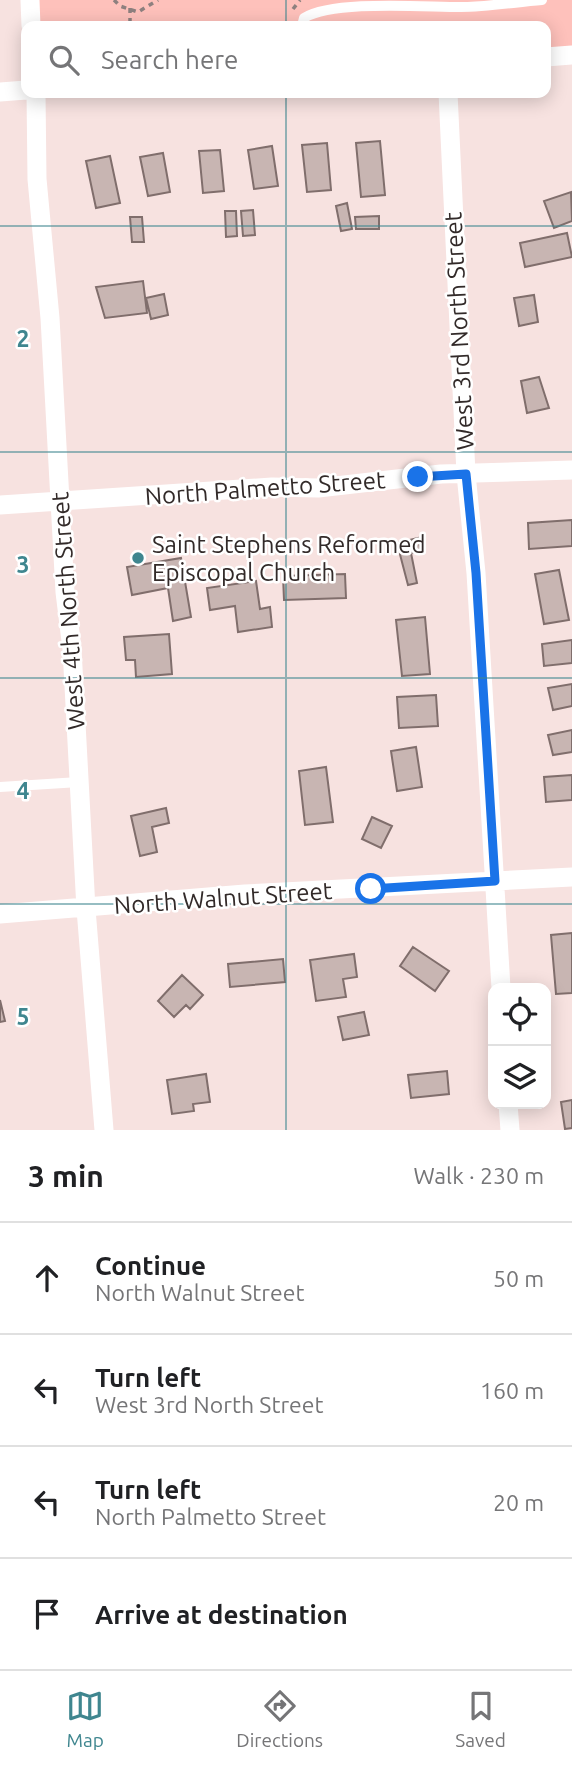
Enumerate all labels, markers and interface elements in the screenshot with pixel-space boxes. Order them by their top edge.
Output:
search box [21,21,551,98]
icon: search [45,41,83,79]
text: Search here [101,45,238,74]
street label: West 3rd North Street [439,211,479,451]
text: 2 [17,326,29,351]
route end [402,461,433,492]
street label: North Palmetto Street [144,466,387,510]
street label: West 4th North Street [46,491,90,731]
place label: Saint Stephens Reformed Episcopal Church [152,531,426,586]
marker: Saint Stephens Reformed Episcopal Church [130,550,146,566]
text: 3 [17,552,29,577]
text: 4 [17,778,30,803]
route start [355,873,386,904]
street label: North Walnut Street [113,877,334,919]
map controls [488,983,551,1109]
button: locate [488,983,551,1046]
text: 5 [17,1004,29,1029]
button: layers [488,1046,551,1109]
text: 3 min [28,1159,104,1193]
text: Walk · 230 m [413,1163,544,1188]
text: Continue [95,1251,206,1280]
icon: ahead [28,1259,66,1297]
text: 50 m [493,1266,544,1291]
text: North Walnut Street [95,1280,304,1305]
text: Turn left [95,1363,201,1392]
icon: left [28,1371,66,1409]
text: 160 m [480,1378,544,1403]
text: West 3rd North Street [95,1392,324,1417]
text: Turn left [95,1475,201,1504]
icon: left [28,1483,66,1521]
text: 20 m [493,1490,544,1515]
text: North Palmetto Street [95,1504,326,1529]
icon: arrive [28,1595,66,1633]
text: Arrive at destination [95,1600,348,1629]
tab: Map [66,1687,104,1751]
tab: Directions [236,1687,323,1751]
tab: Saved [455,1687,506,1751]

